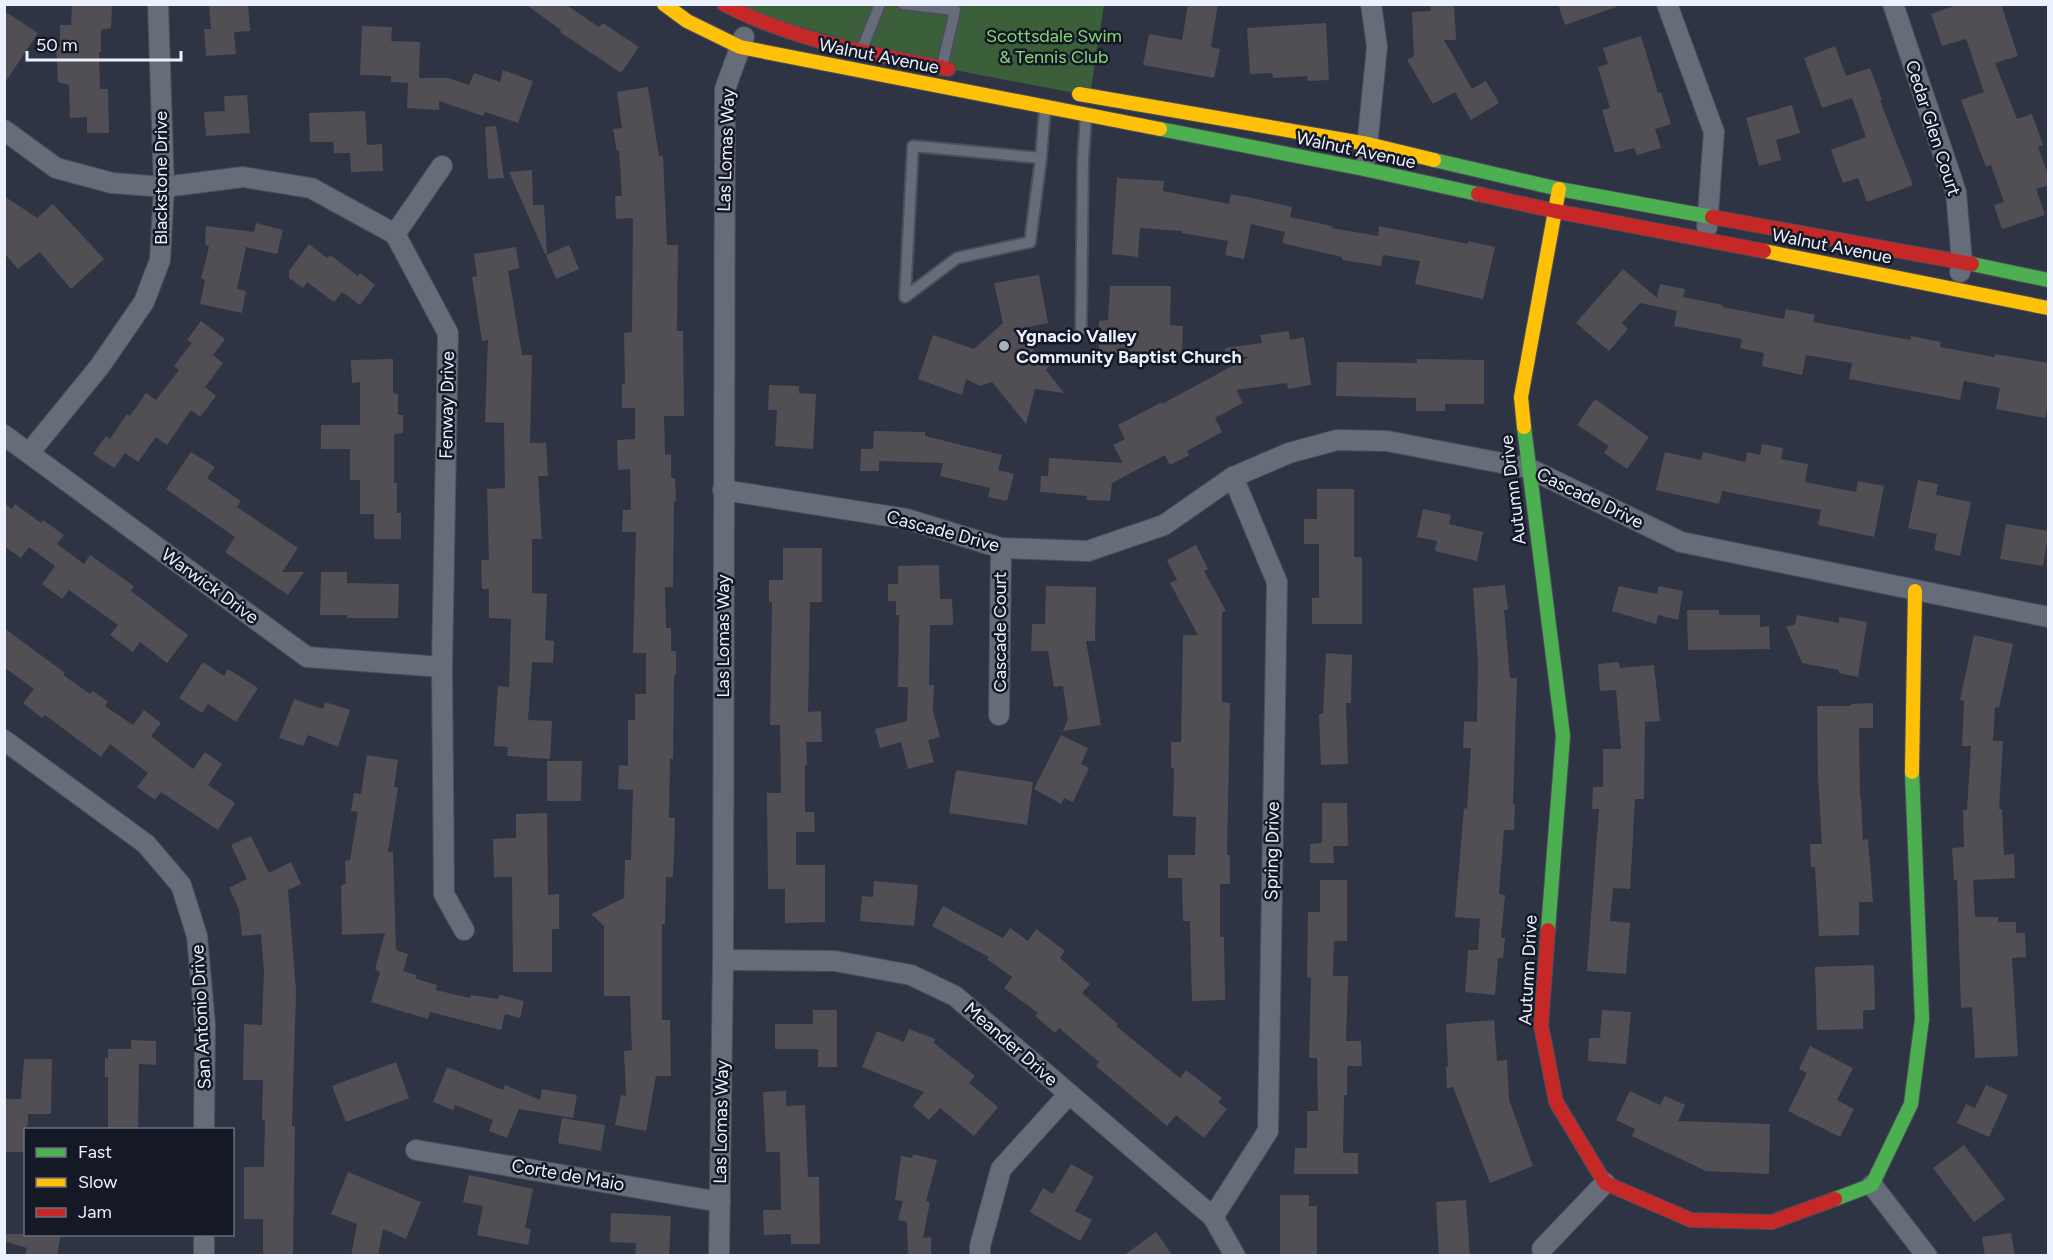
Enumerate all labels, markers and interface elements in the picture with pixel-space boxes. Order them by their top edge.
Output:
scale bar [27,24,182,62]
park label: Scottsdale Swim & Tennis Club [986,25,1122,68]
text: 50 m [36,34,78,56]
street label: Walnut Avenue [817,34,941,78]
street label: Cedar Glen Court [1901,57,1965,199]
street label: Las Lomas Way [713,87,739,212]
street label: Blackstone Drive [150,111,172,245]
street label: Walnut Avenue [1294,127,1418,173]
street label: Walnut Avenue [1770,224,1894,268]
place label: Ygnacio Valley Community Baptist Church [1016,325,1242,368]
marker: Ygnacio Valley Community Baptist Church [997,339,1011,353]
street label: Fenway Drive [435,351,459,459]
street label: Autumn Drive [1495,434,1531,546]
street label: Cascade Drive [1533,463,1647,533]
street label: Cascade Drive [884,505,1002,557]
street label: Warwick Drive [157,543,263,629]
street label: Cascade Court [989,571,1011,692]
street label: Las Lomas Way [712,574,734,698]
street label: Spring Drive [1260,801,1284,901]
street label: Autumn Drive [1514,914,1542,1026]
street label: San Antonio Drive [186,944,216,1090]
street label: Meander Drive [960,997,1062,1091]
street label: Las Lomas Way [709,1060,733,1184]
legend [24,1128,234,1236]
text: Fast [78,1141,112,1163]
street label: Corte de Maio [510,1154,626,1196]
text: Slow [78,1171,117,1193]
text: Jam [78,1201,112,1223]

